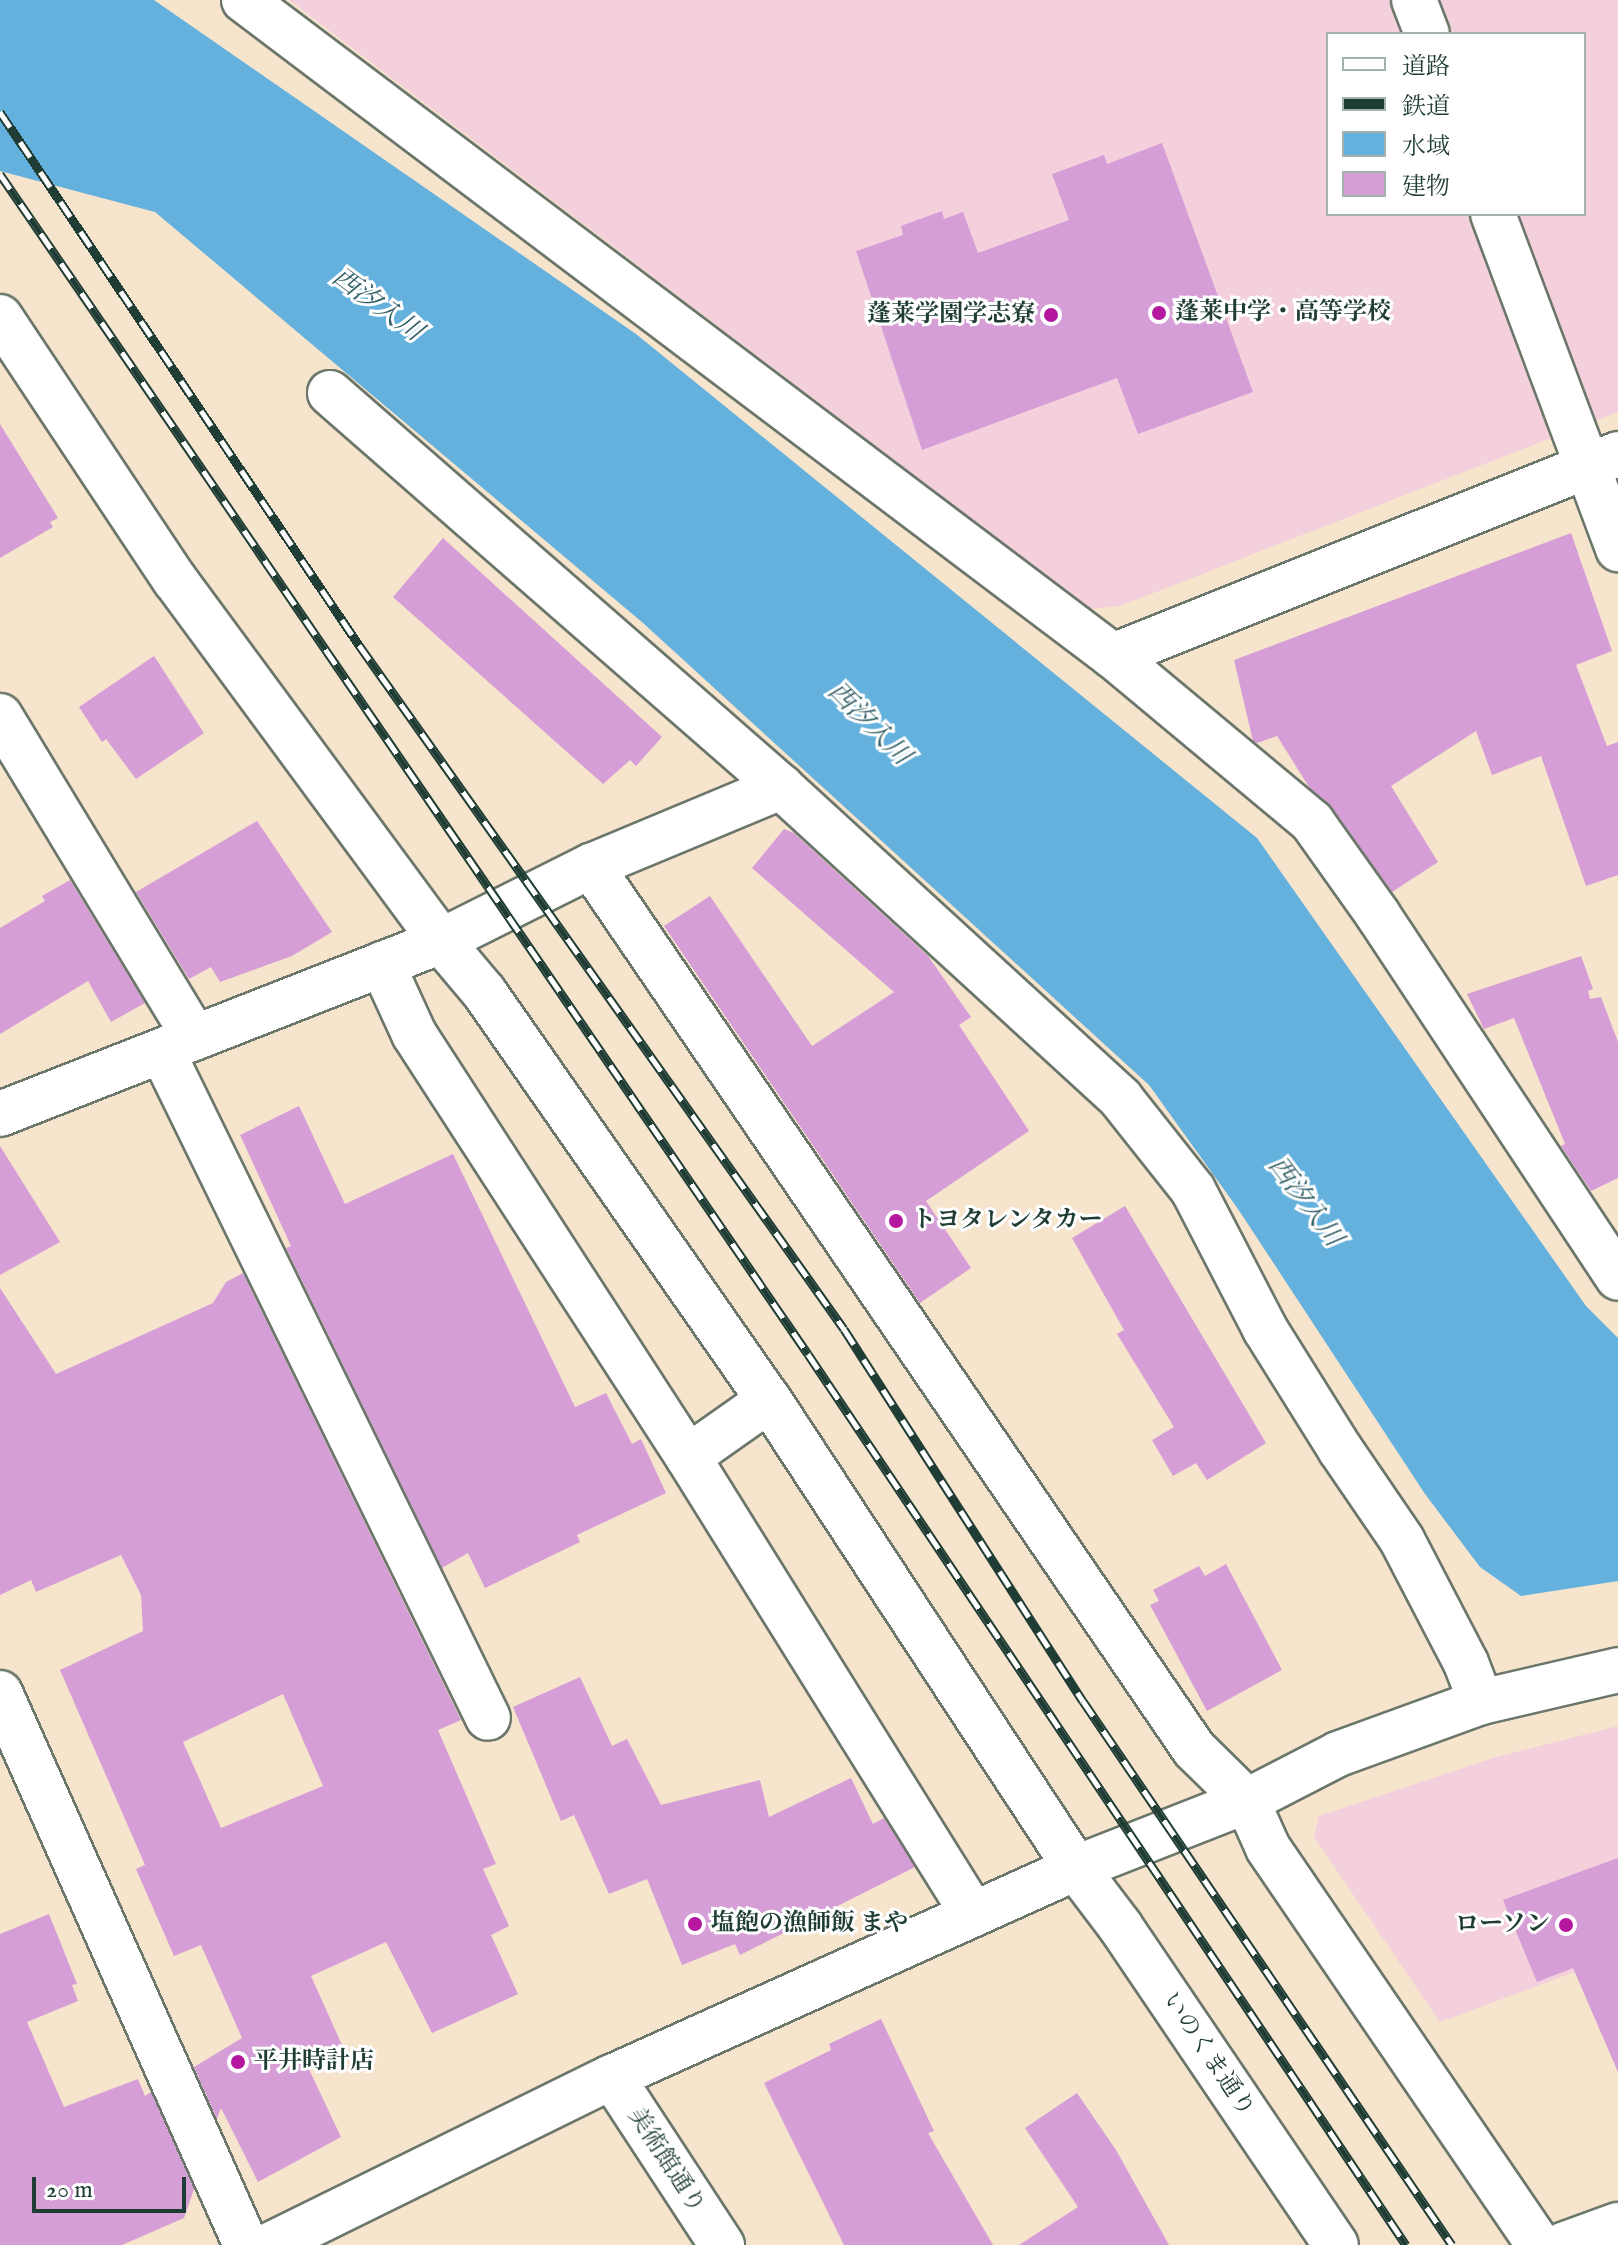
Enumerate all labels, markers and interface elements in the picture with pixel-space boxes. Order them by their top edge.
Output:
legend [1326,32,1586,216]
text: 道路 [1402,52,1450,83]
text: 鉄道 [1402,92,1450,123]
text: 水域 [1402,132,1450,163]
text: 建物 [1402,172,1450,203]
water label: 西汐入川 [326,262,428,348]
place label: 蓬莱中学・高等学校 [1175,299,1391,327]
place label: 蓬莱学園学志寮 [867,301,1035,329]
marker: 蓬莱中学・高等学校 [1150,304,1168,322]
marker: 蓬莱学園学志寮 [1042,306,1060,324]
water label: 西汐入川 [821,676,917,772]
water label: 西汐入川 [1261,1151,1349,1253]
place label: トヨタレンタカー [912,1207,1104,1235]
marker: トヨタレンタカー [887,1212,905,1230]
place label: 塩飽の漁師飯 まや [711,1910,908,1938]
place label: ローソン [1454,1911,1550,1939]
marker: 塩飽の漁師飯 まや [686,1915,704,1933]
marker: ローソン [1557,1916,1575,1934]
street label: いのくま通り [1156,1987,1260,2123]
place label: 平井時計店 [254,2048,374,2076]
marker: 平井時計店 [229,2053,247,2071]
street label: 美術館通り [621,2103,711,2219]
scale bar [36,2161,190,2211]
text: 20 m [46,2175,93,2206]

